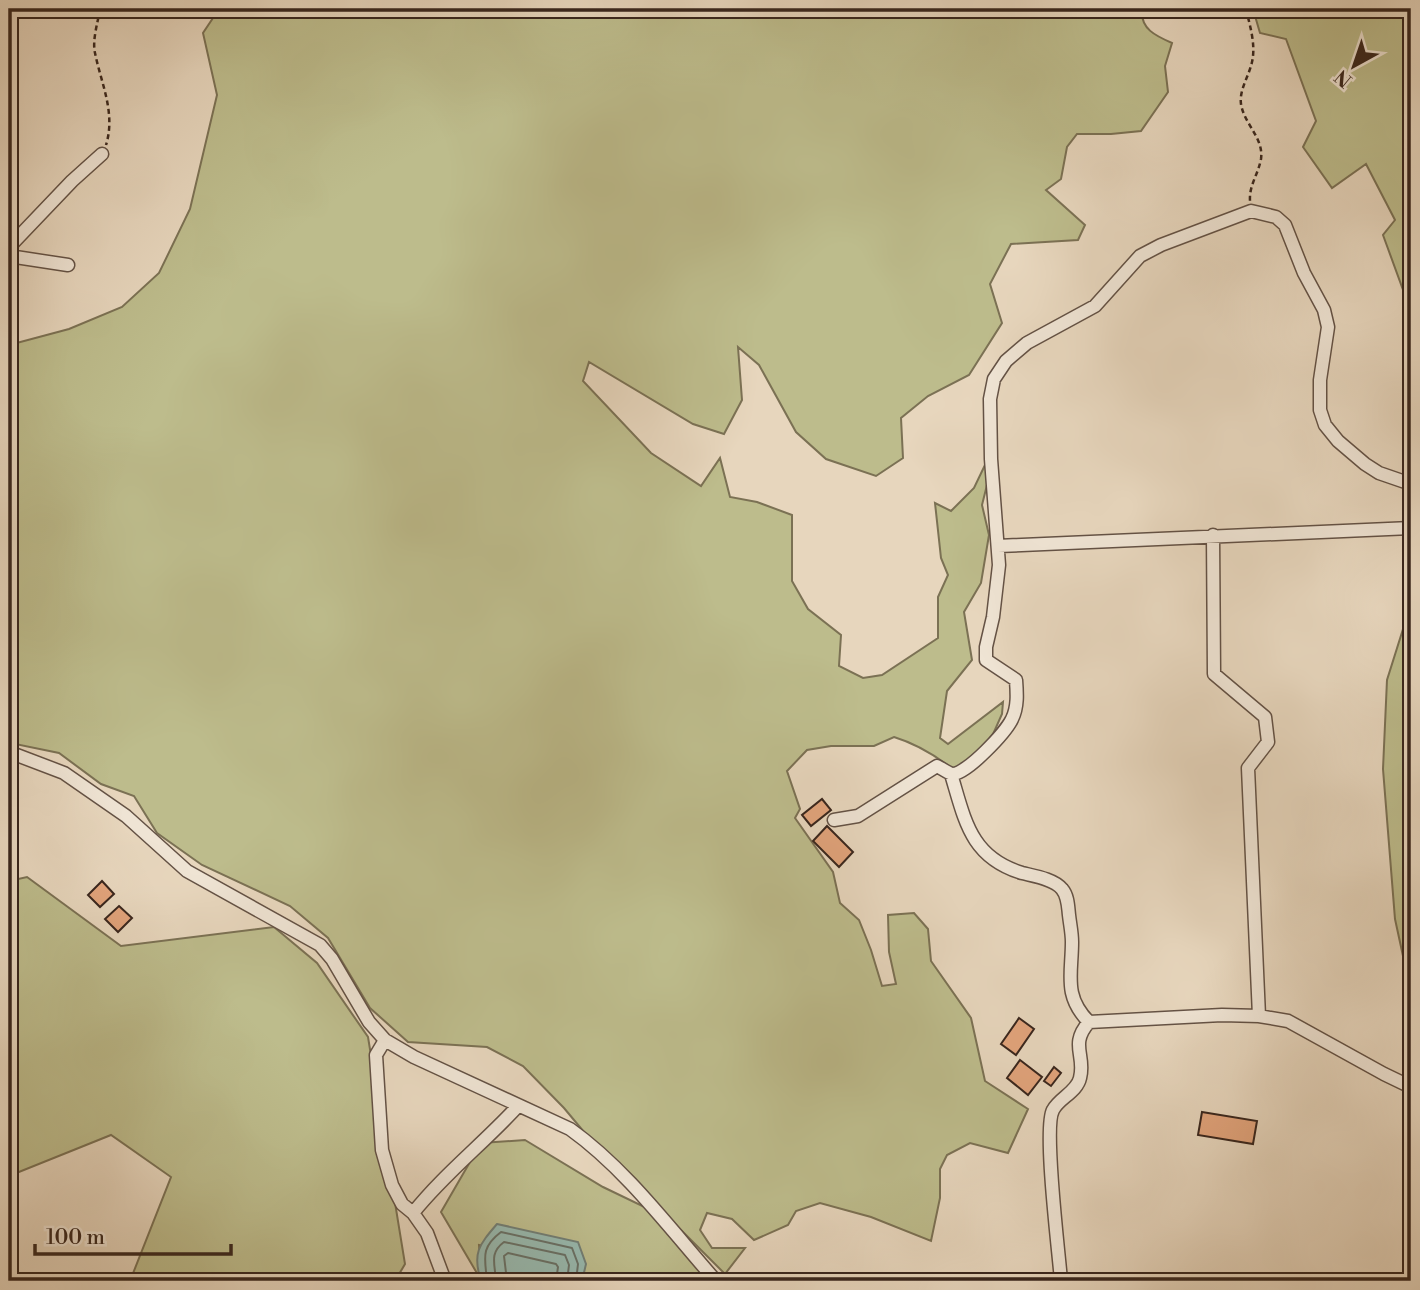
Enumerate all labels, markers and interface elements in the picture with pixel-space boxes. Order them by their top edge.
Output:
north arrow [1318,32,1388,102]
text: N [1330,64,1357,92]
scale bar [35,1213,231,1257]
text: 100 m [46,1225,105,1251]

